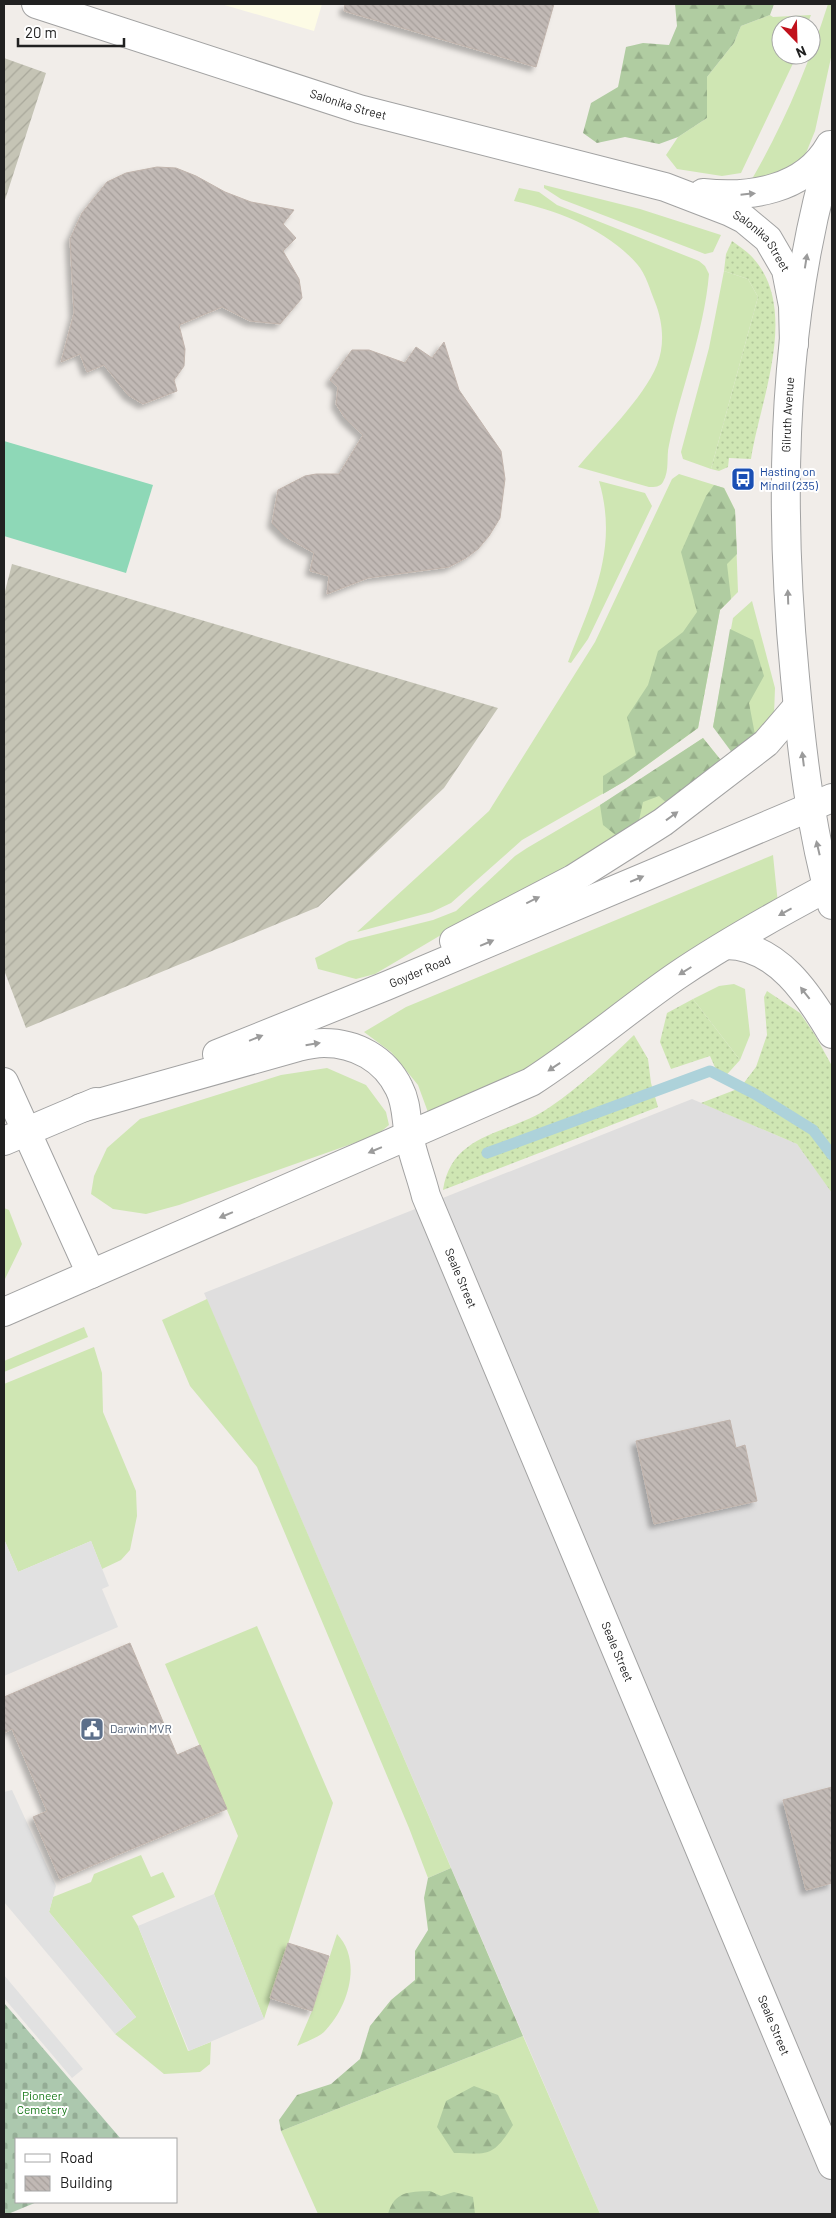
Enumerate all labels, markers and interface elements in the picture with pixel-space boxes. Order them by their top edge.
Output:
scale bar [18,15,124,47]
north arrow [771,15,821,65]
text: 20 m [25,23,57,41]
text: N [794,43,809,62]
street label: Salonika Street [308,86,388,122]
one-way arrow [740,190,756,198]
street label: Salonika Street [731,207,793,274]
one-way arrow [802,252,810,268]
street label: Gilruth Avenue [778,376,796,453]
place label: Hasting on Mindil (235) [760,464,819,492]
bus stop icon: Hasting on Mindil (235) [730,466,756,492]
one-way arrow [784,589,792,605]
one-way arrow [799,751,807,767]
one-way arrow [665,811,679,821]
one-way arrow [814,840,822,855]
one-way arrow [630,875,644,883]
one-way arrow [526,896,541,904]
one-way arrow [777,908,792,916]
one-way arrow [480,939,494,947]
street label: Goyder Road [387,952,452,990]
one-way arrow [678,966,692,976]
one-way arrow [800,987,811,1000]
one-way arrow [249,1034,264,1042]
one-way arrow [306,1040,322,1048]
one-way arrow [547,1062,561,1072]
one-way arrow [368,1147,382,1155]
one-way arrow [219,1212,233,1220]
street label: Seale Street [443,1246,480,1310]
street label: Seale Street [599,1619,637,1684]
public building icon: Darwin MVR [79,1716,105,1742]
place label: Darwin MVR [110,1721,172,1735]
street label: Seale Street [756,1993,793,2057]
park label: Pioneer Cemetery [17,2088,68,2116]
legend [15,2138,178,2203]
text: Road [60,2148,93,2166]
text: Building [60,2173,113,2191]

